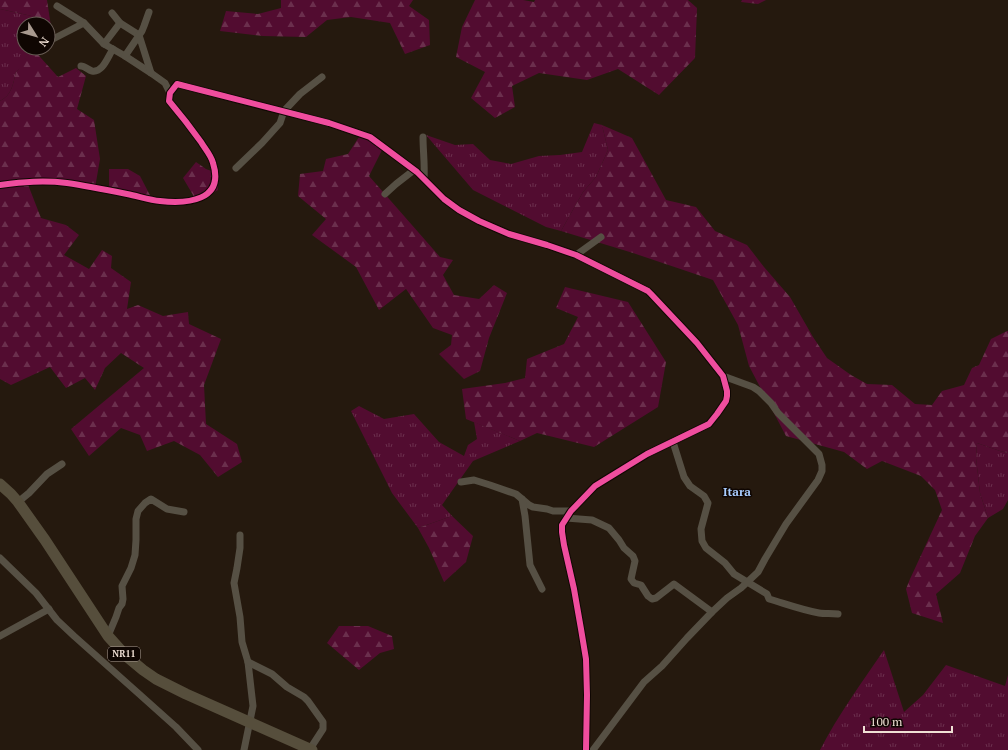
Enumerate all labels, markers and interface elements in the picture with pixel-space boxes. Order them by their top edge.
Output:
north arrow [16,16,56,56]
text: N [35,34,52,50]
district label: Itara [723,484,751,499]
road number: NR11 [108,647,140,661]
scale bar [864,708,952,734]
text: 100 m [870,714,903,729]

